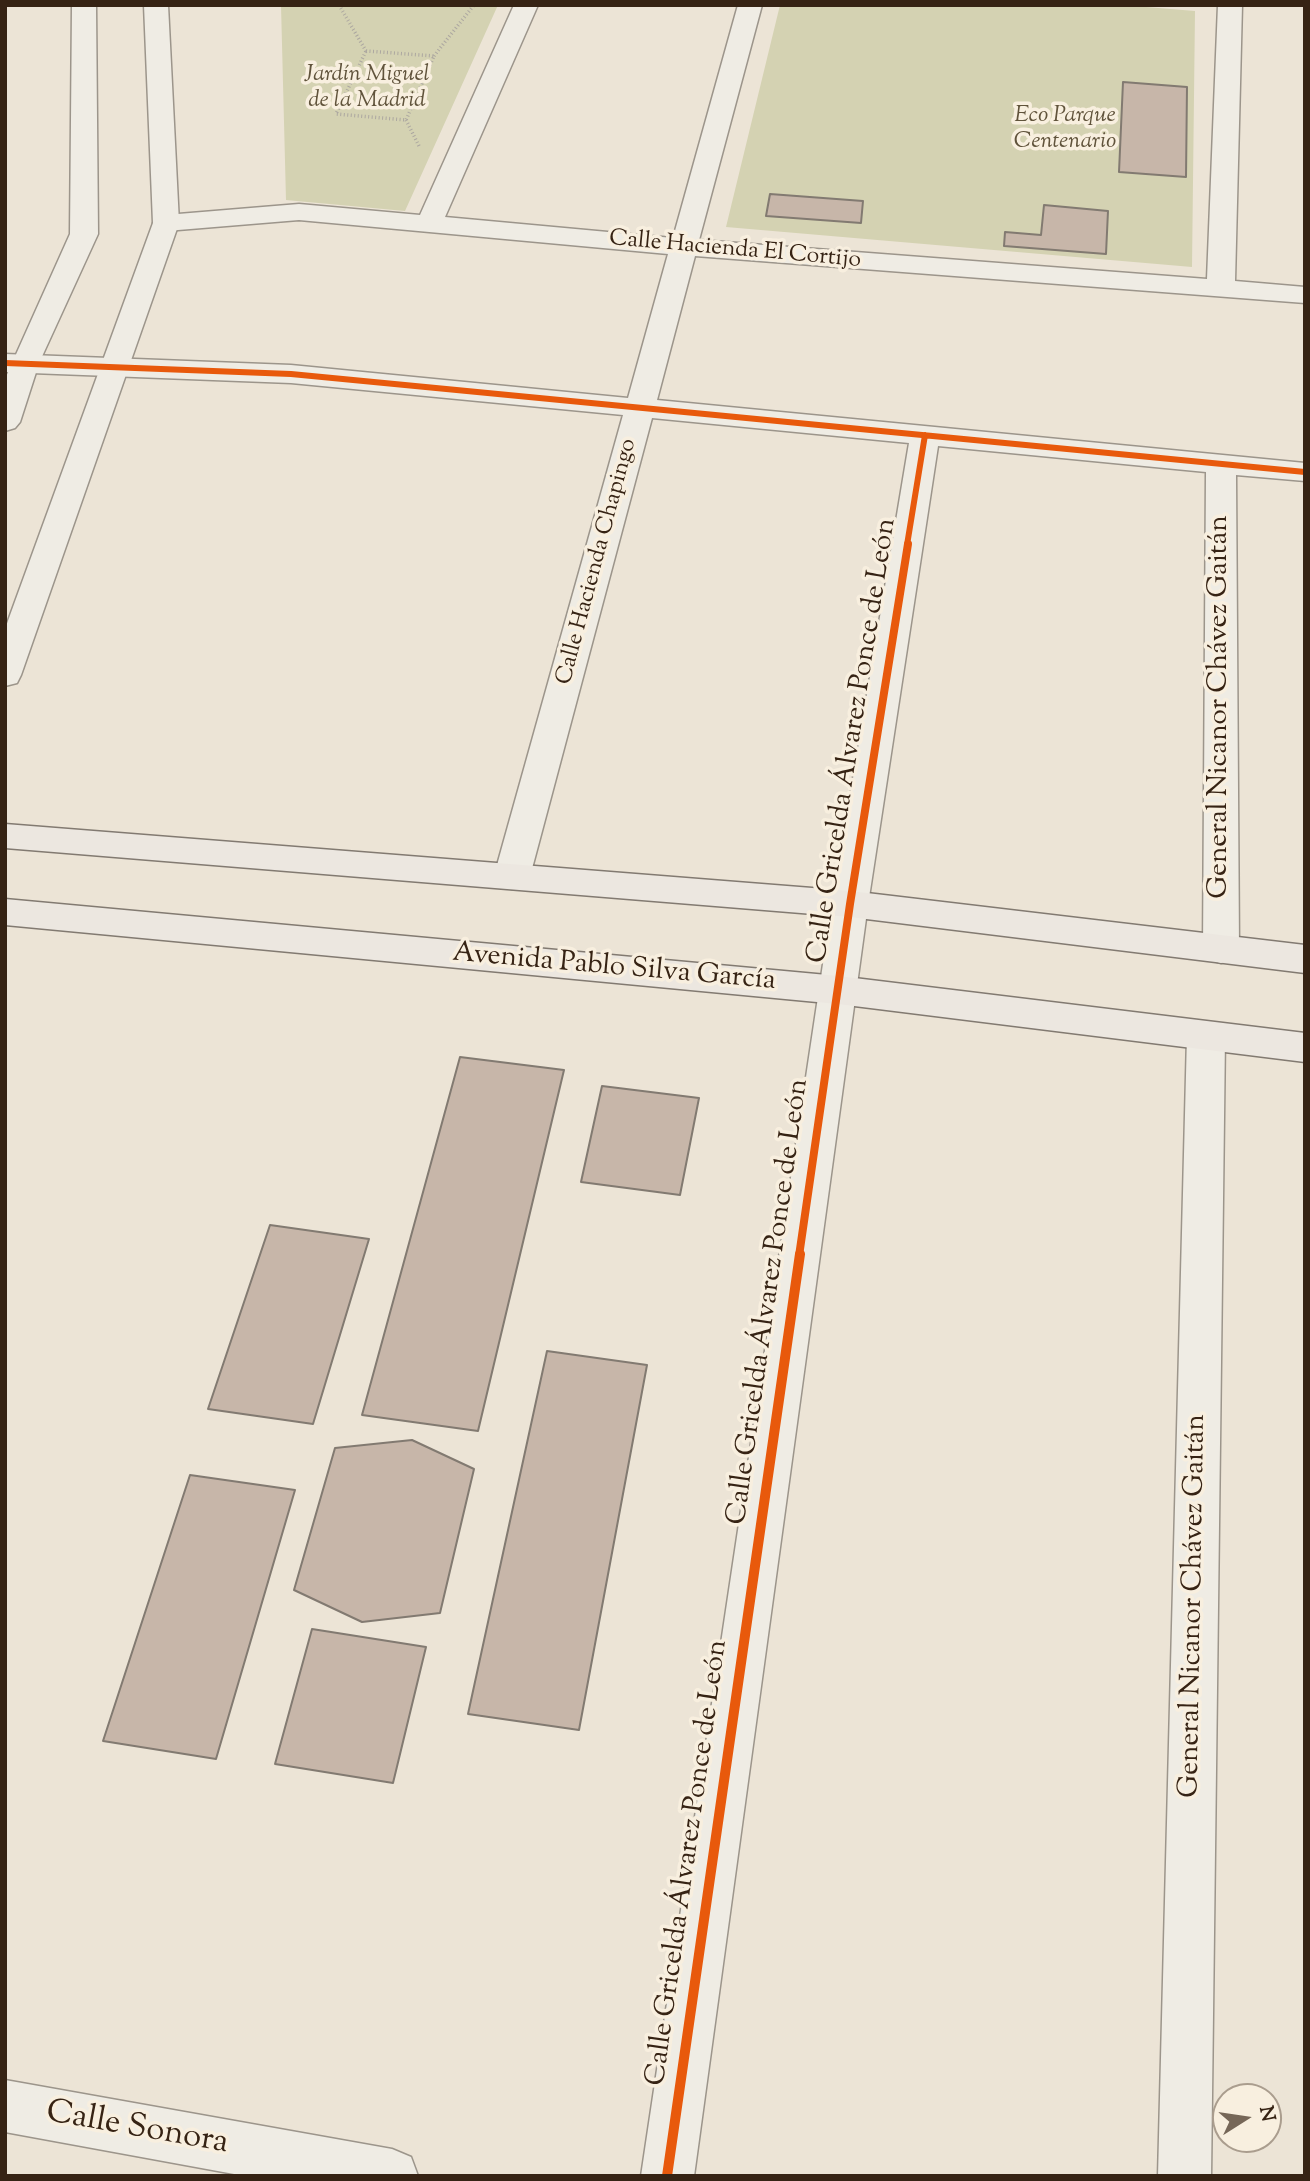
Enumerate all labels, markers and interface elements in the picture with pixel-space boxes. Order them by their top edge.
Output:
park label: Jardín Miguel de la Madrid [304,62,430,116]
park label: Eco Parque Centenario [1014,103,1116,157]
street label: Calle Hacienda El Cortijo [608,226,862,276]
street label: Calle Hacienda Chapingo [552,436,644,688]
street label: General Nicanor Chávez Gaitán [1204,515,1238,899]
street label: Calle Gricelda Álvarez Ponce de León [802,516,906,966]
street label: Avenida Pablo Silva García [451,938,777,1000]
street label: Calle Gricelda Álvarez Ponce de León [722,1077,818,1527]
street label: General Nicanor Chávez Gaitán [1175,1414,1215,1798]
street label: Calle Gricelda Álvarez Ponce de León [641,1638,737,2088]
north arrow [1212,2083,1282,2153]
street label: Calle Sonora [43,2094,231,2166]
text: N [1251,2104,1281,2124]

